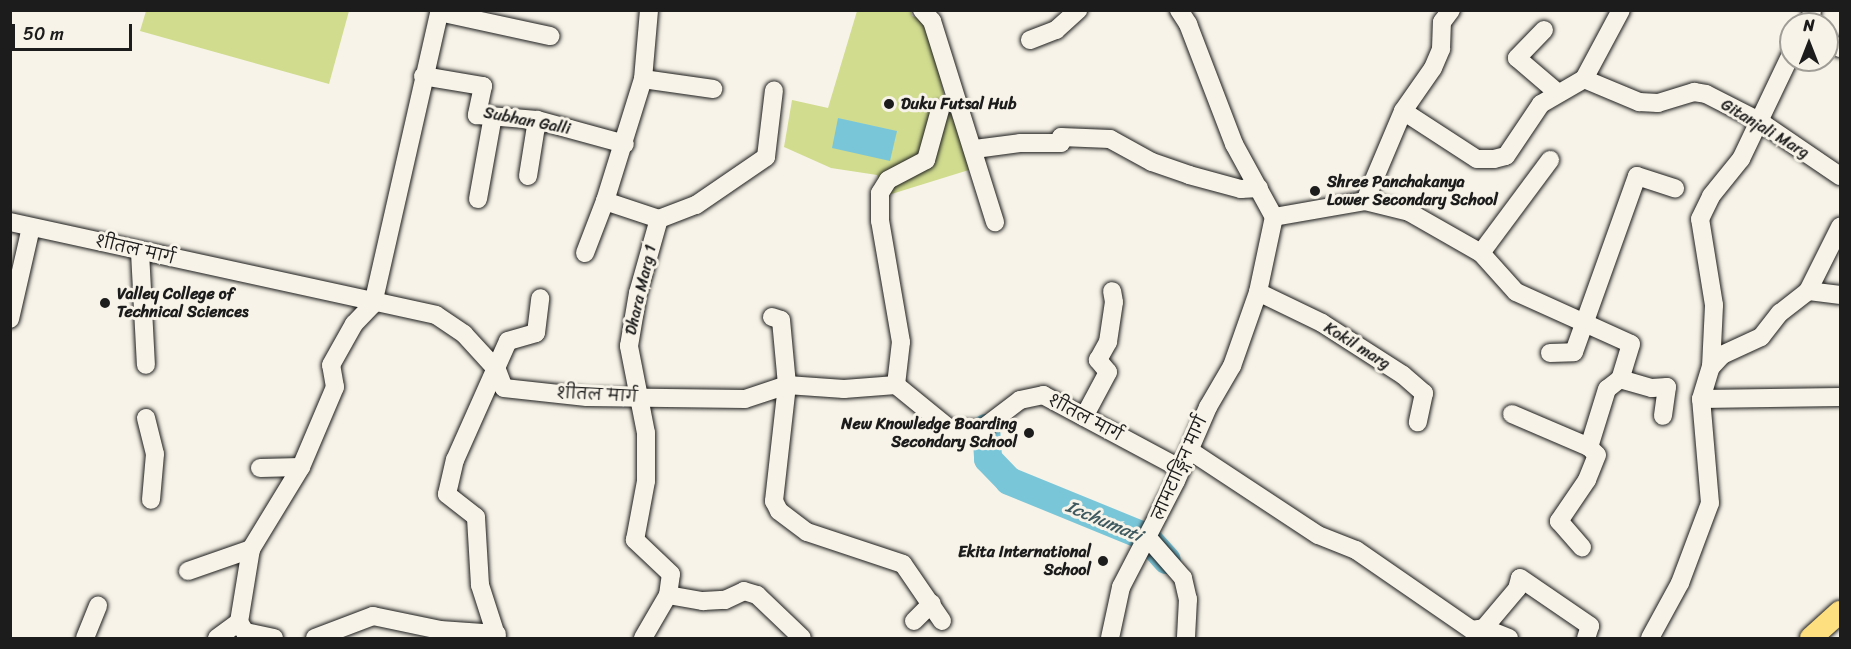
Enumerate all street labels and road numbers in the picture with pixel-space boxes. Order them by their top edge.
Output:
street label: Gitanjali Marg [1717,95,1813,163]
street label: Subhan Galli [482,103,572,139]
street label: शीतल मार्ग [93,232,177,268]
street label: Dhara Marg 1 [621,243,661,337]
street label: Kokil marg [1320,318,1394,374]
street label: शीतल मार्ग [556,383,638,407]
street label: शीतल मार्ग [1045,390,1125,446]
street label: लामटाङ्गिन मार्ग [1149,413,1211,523]

